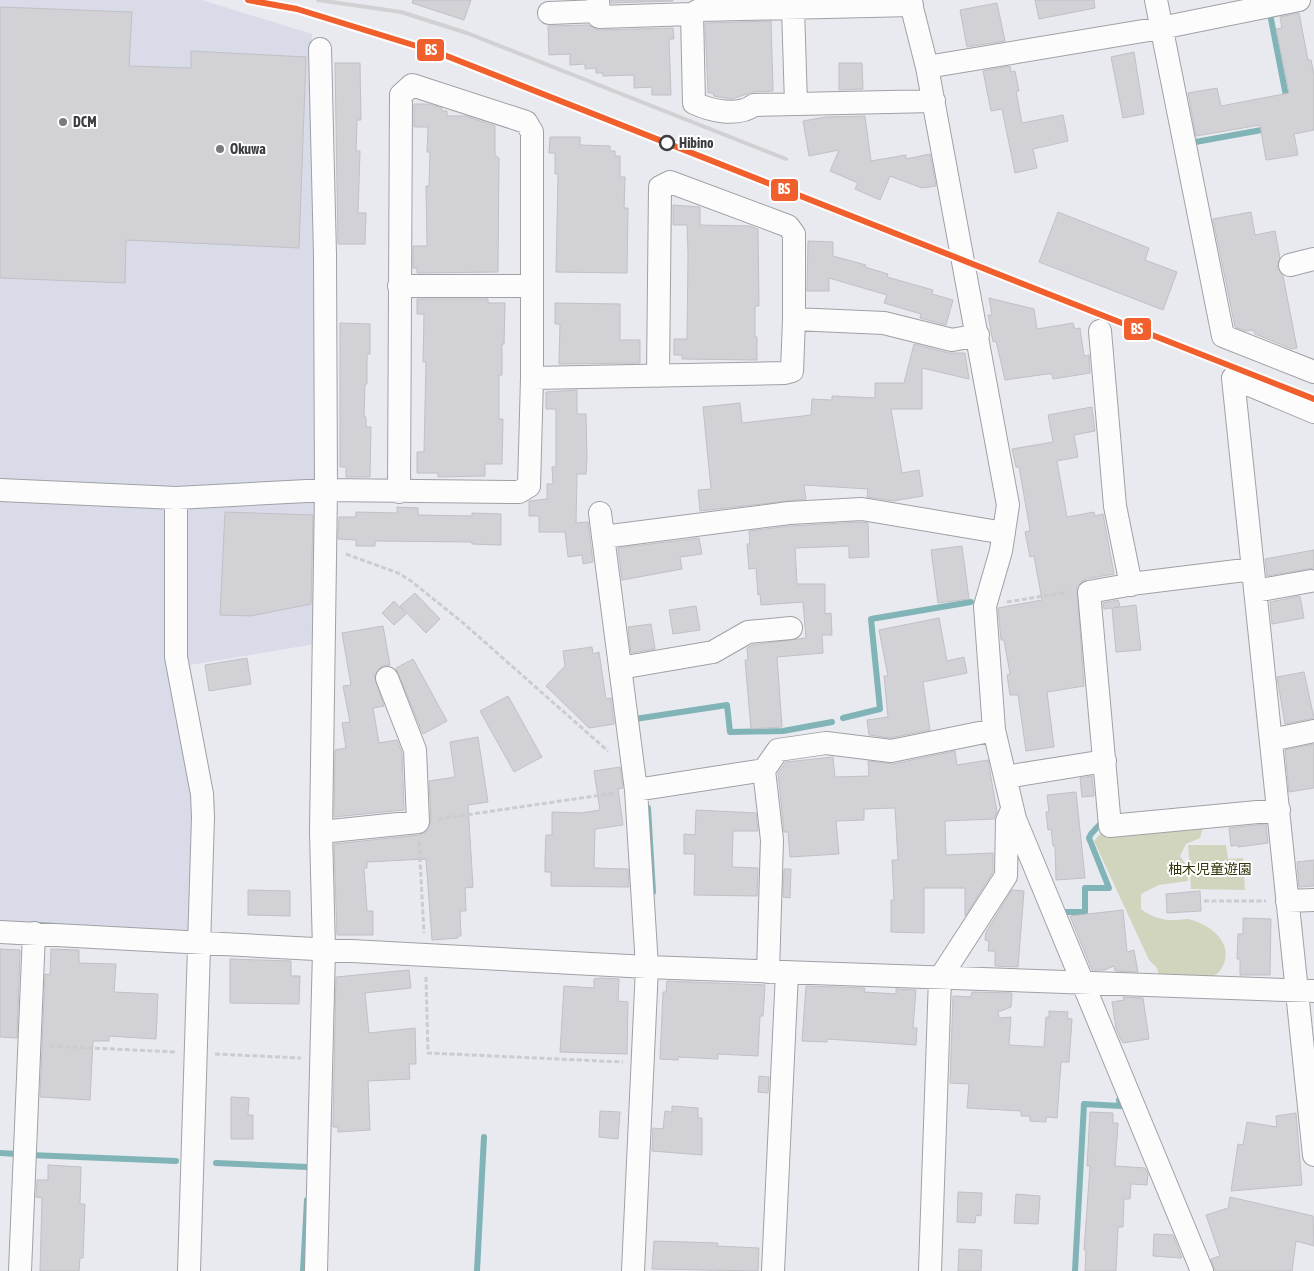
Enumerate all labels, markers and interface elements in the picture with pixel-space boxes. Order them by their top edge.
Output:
line badge: BS [416,38,445,62]
text: BS [425,42,437,58]
place label: DCM [73,114,97,130]
marker: DCM [57,116,69,128]
marker: Hibino [659,135,675,151]
place label: Hibino [679,135,714,151]
place label: Okuwa [230,141,266,157]
marker: Okuwa [214,143,226,155]
line badge: BS [770,178,799,202]
text: BS [778,181,790,197]
line badge: BS [1123,317,1152,341]
text: BS [1131,321,1143,337]
park label: 柚木児童遊園 [1168,861,1252,877]

